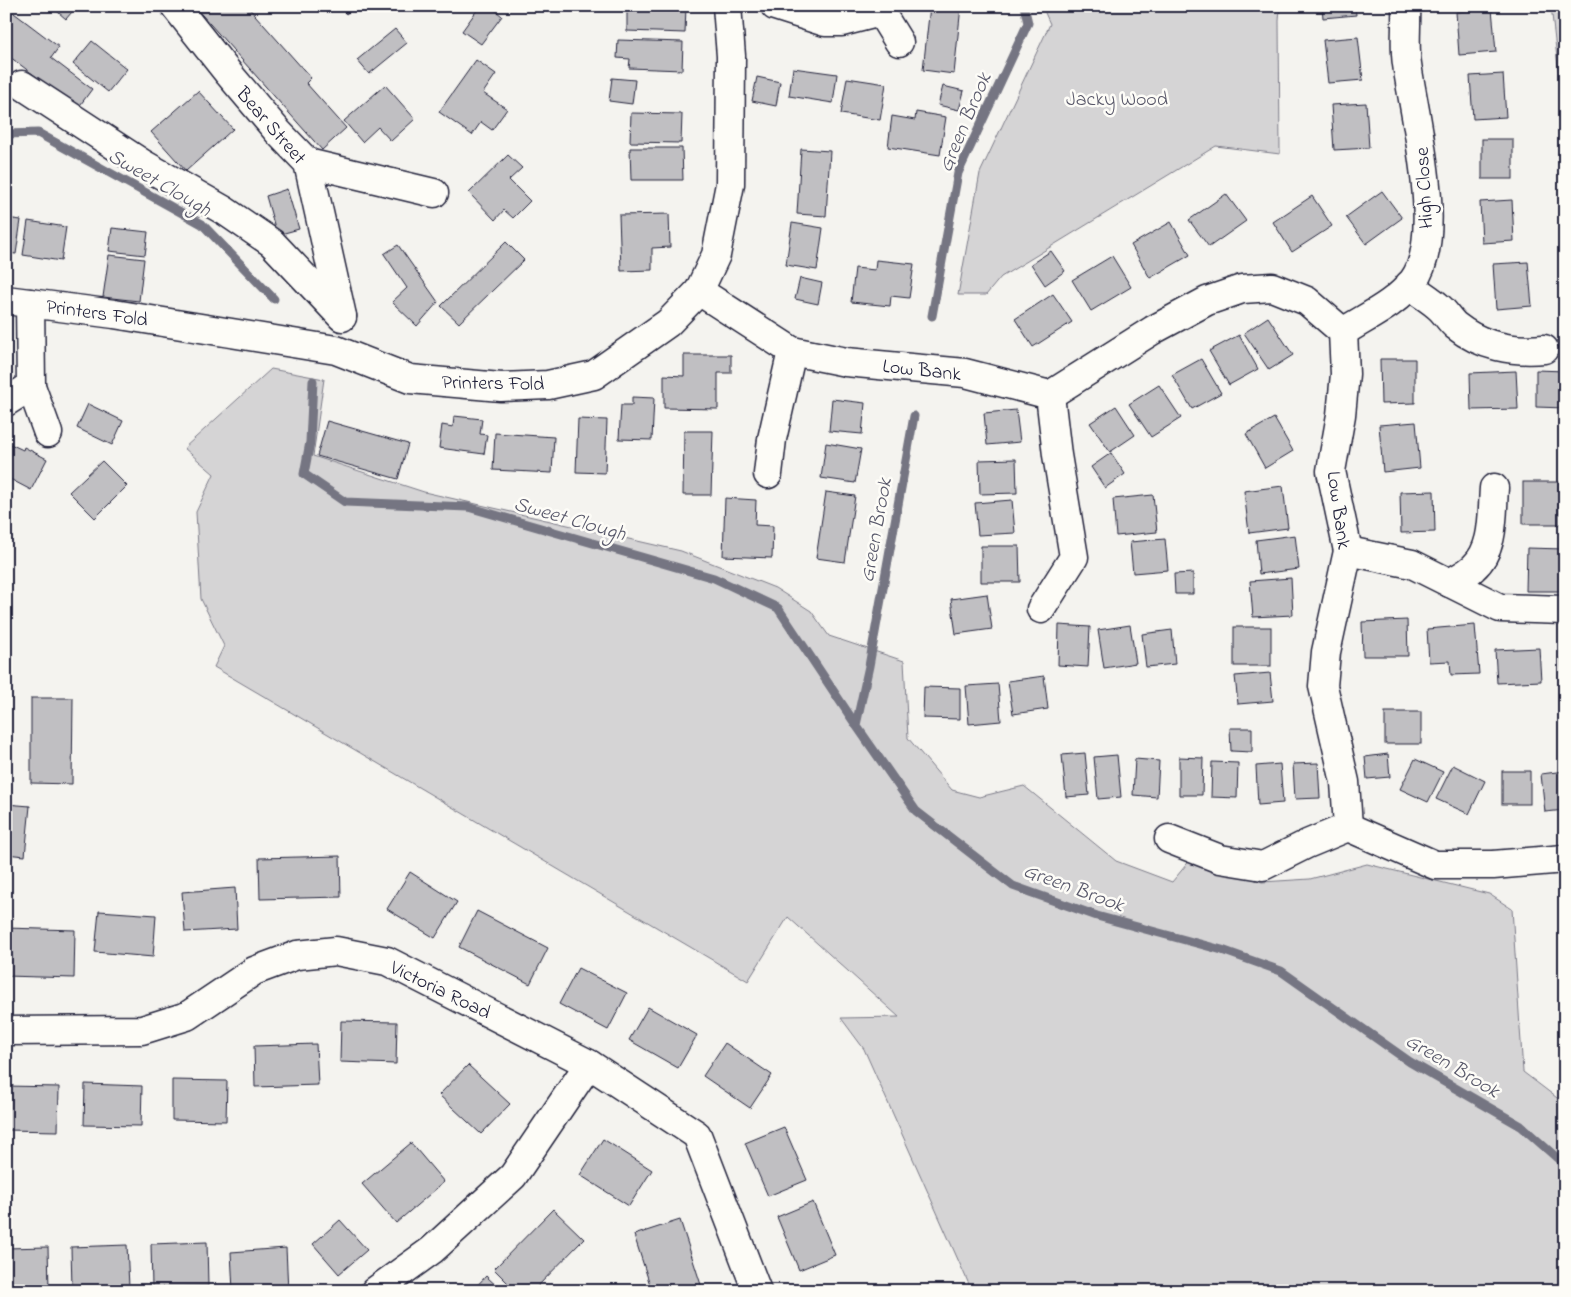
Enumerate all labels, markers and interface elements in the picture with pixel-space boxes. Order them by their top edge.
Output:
water label: Green Brook [931,68,1001,177]
street label: Bear Street [227,81,312,172]
park label: Jacky Wood [1066,86,1168,115]
water label: Sweet Clough [101,142,217,227]
street label: High Close [1409,146,1443,229]
street label: Printers Fold [44,293,150,336]
street label: Low Bank [881,353,963,390]
street label: Printers Fold [441,369,545,400]
street label: Low Bank [1318,469,1357,552]
water label: Green Brook [853,475,901,585]
water label: Sweet Clough [510,490,630,551]
water label: Green Brook [1019,857,1129,921]
street label: Victoria Road [384,954,495,1028]
water label: Green Brook [1399,1027,1505,1107]

